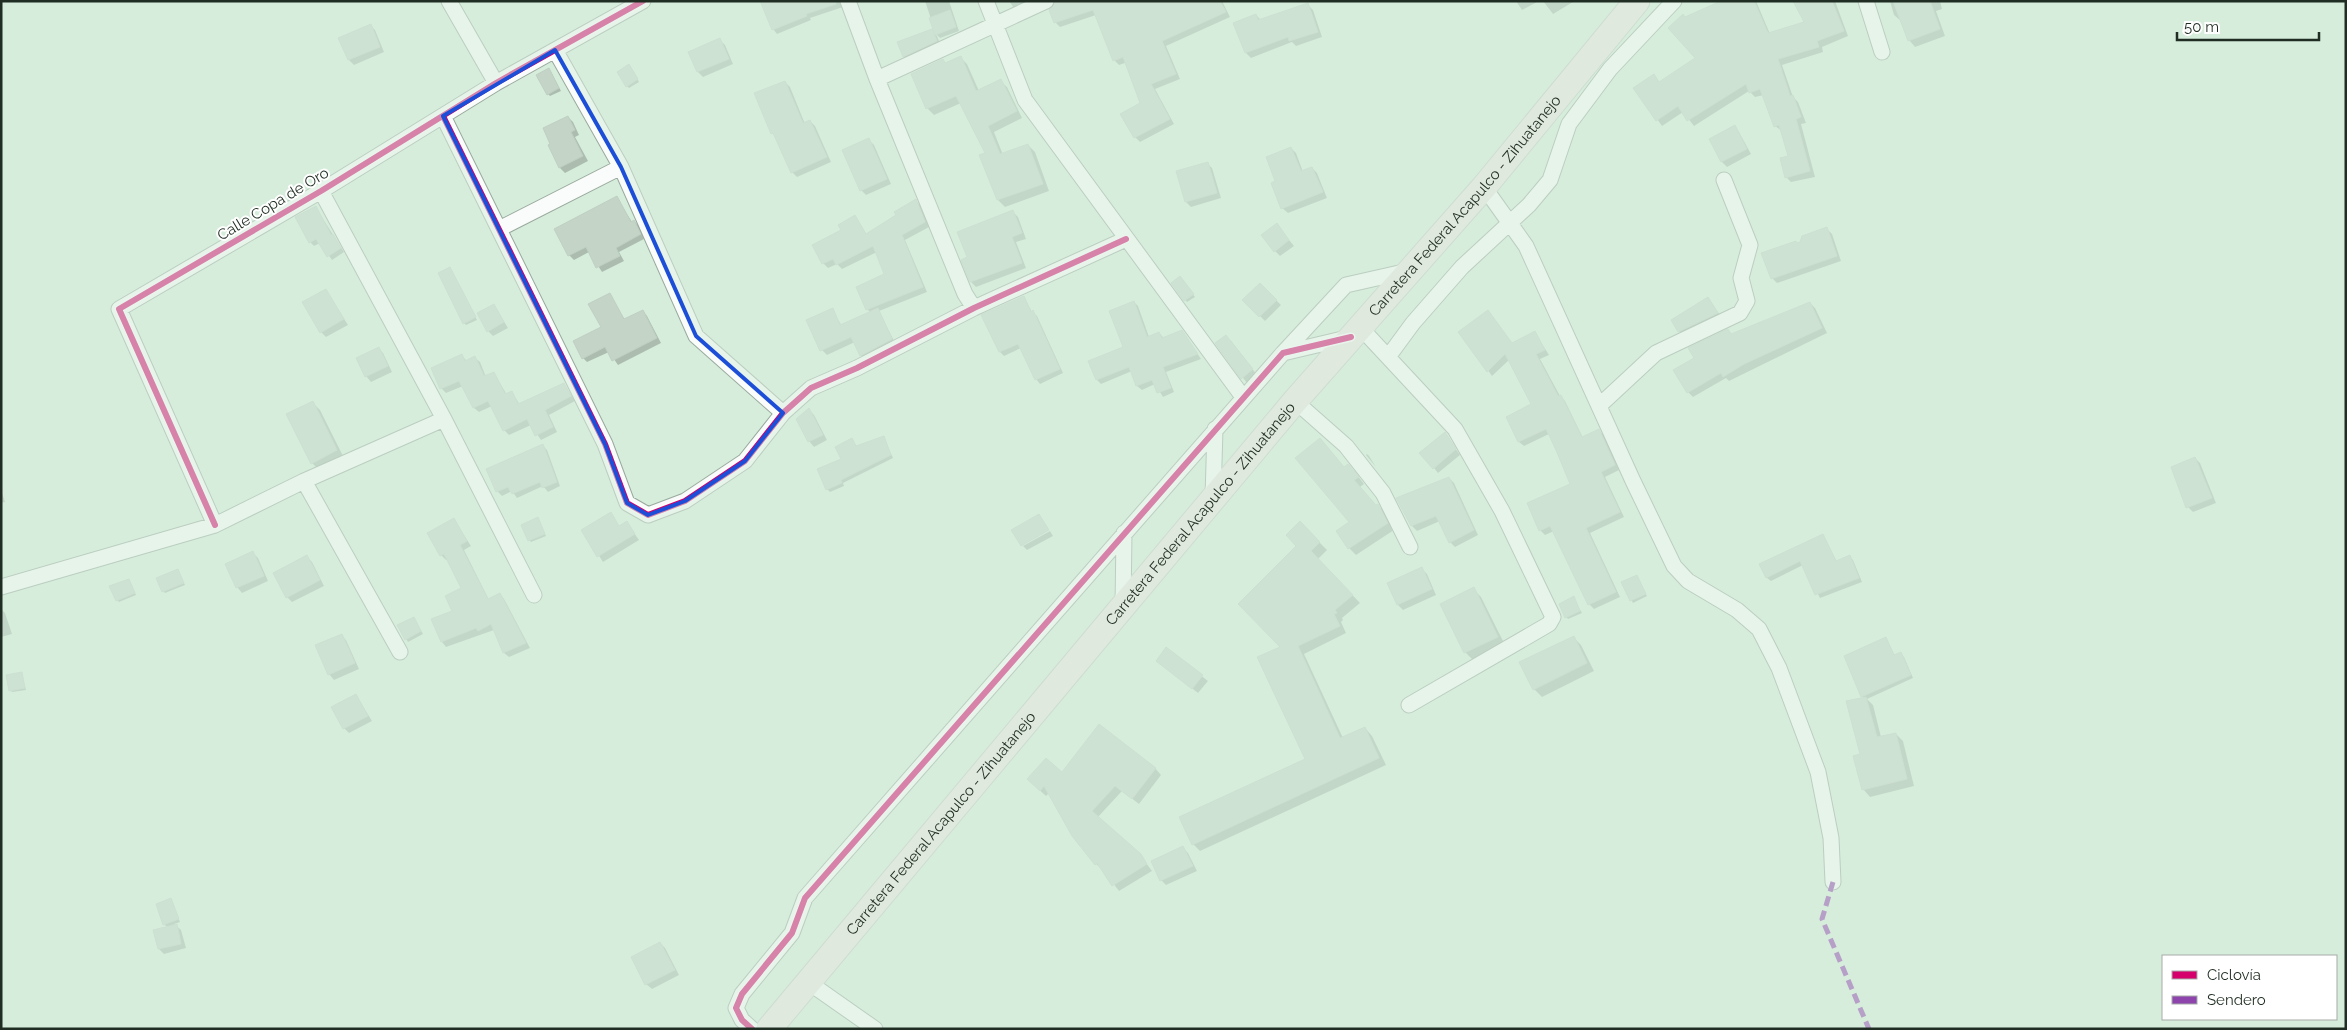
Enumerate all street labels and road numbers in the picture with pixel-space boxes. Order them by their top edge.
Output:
street label: Carretera Federal Acapulco - Zihuatanejo [1365,92,1565,320]
street label: Calle Copa de Oro [214,164,332,244]
street label: Carretera Federal Acapulco - Zihuatanejo [1102,399,1299,629]
street label: Carretera Federal Acapulco - Zihuatanejo [842,708,1040,939]

